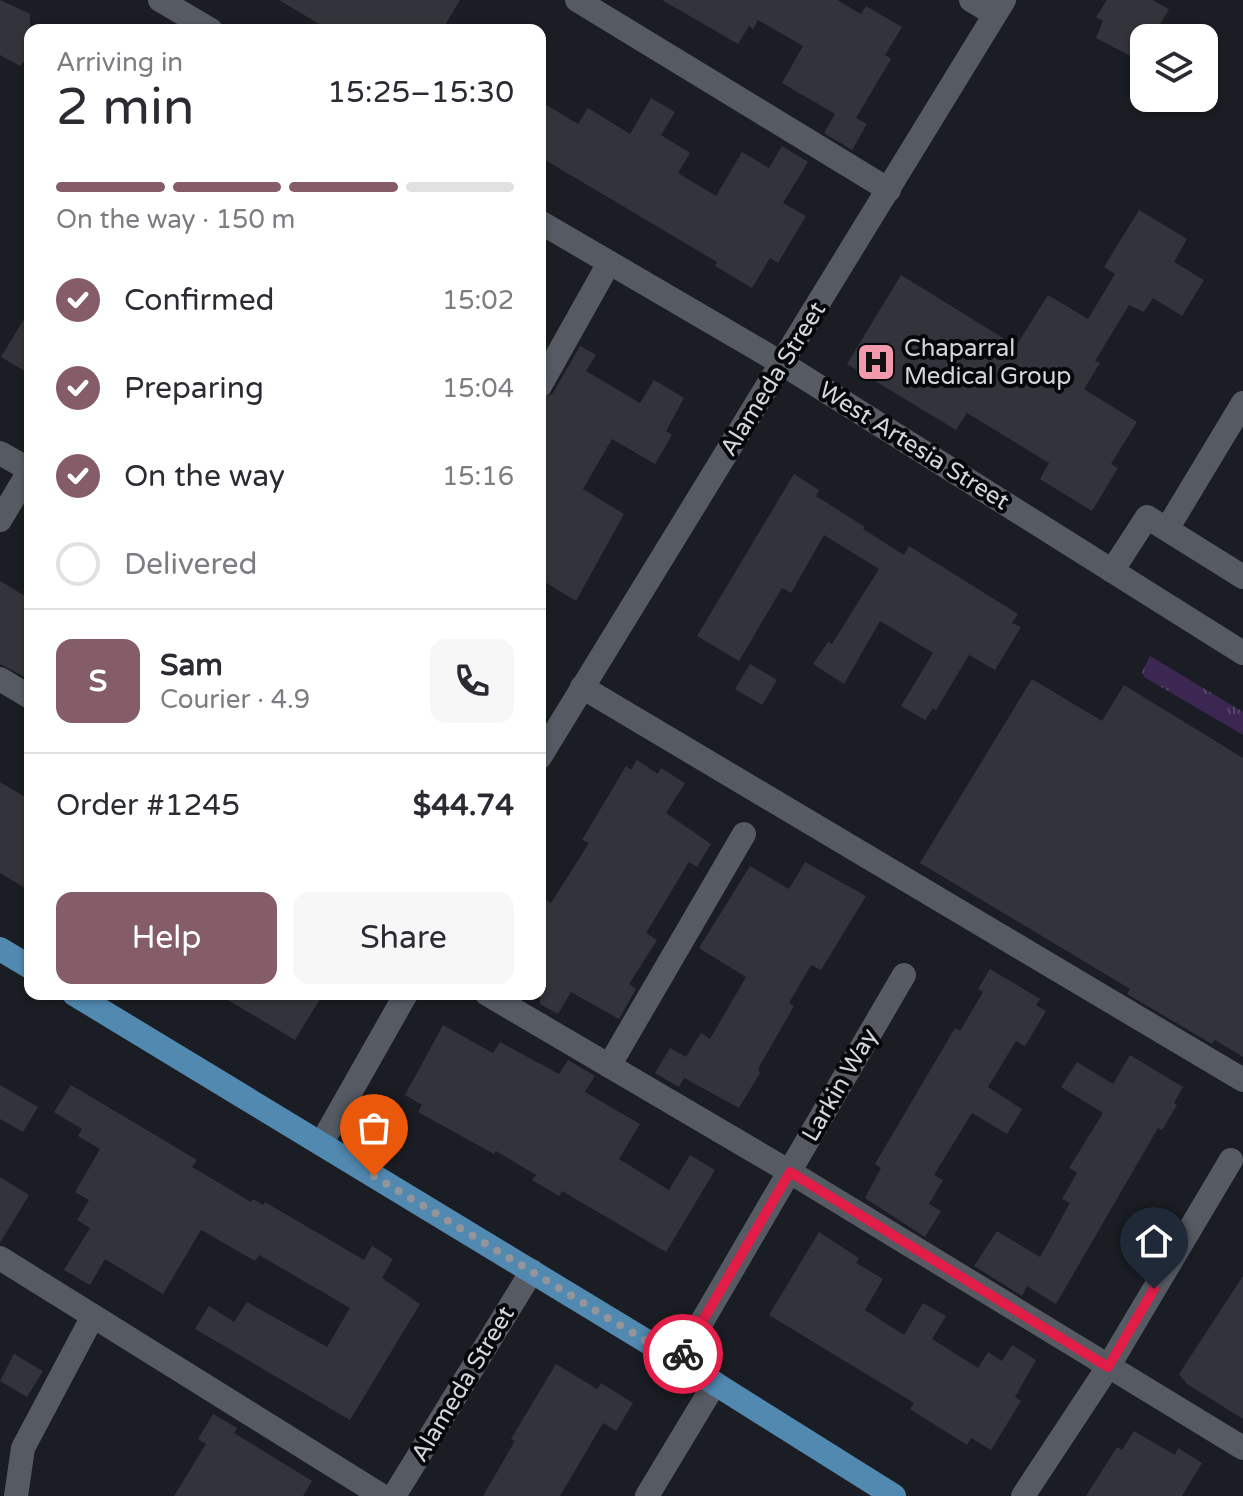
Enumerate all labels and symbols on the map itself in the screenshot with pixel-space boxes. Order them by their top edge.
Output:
street label: Alameda Street [714,297,832,461]
place label: Chaparral Medical Group [904,334,1071,391]
hospital icon: Chaparral Medical Group [855,341,897,383]
street label: West Artesia Street [813,376,1015,516]
street label: Larkin Way [796,1023,884,1147]
pin [340,1094,408,1176]
pin [1120,1207,1188,1289]
street label: Alameda Street [405,1301,521,1467]
courier [643,1314,723,1394]

